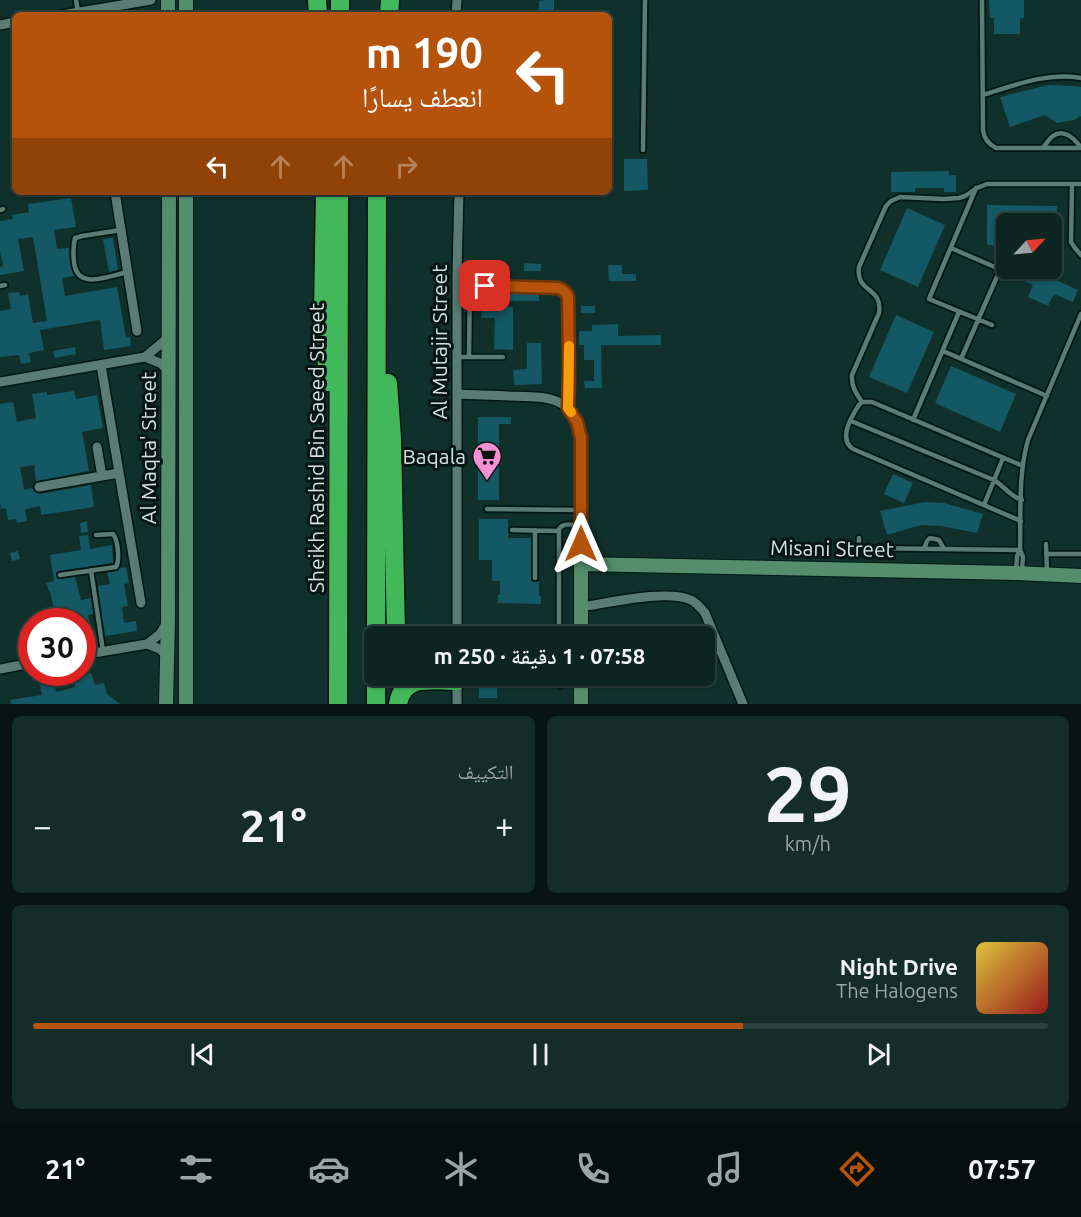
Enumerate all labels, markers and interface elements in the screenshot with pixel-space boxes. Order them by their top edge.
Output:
text: 190 m [366,29,483,76]
icon: left [504,36,582,114]
text: انعطف يسارًا [362,82,483,112]
icon: left [201,150,234,183]
icon: ahead [264,150,297,183]
icon: ahead [327,150,360,183]
icon: right [390,150,423,183]
north arrow [996,213,1062,279]
map controls [996,213,1062,279]
pin [459,260,510,311]
street label: Al Mutajir Street [427,265,451,419]
icon: arrive [468,269,501,302]
street label: Sheikh Rashid Bin Saeed Street [304,303,328,593]
street label: Al Maqta' Street [136,372,160,524]
supermarket icon: Baqala [471,440,503,482]
place label: Baqala [402,444,466,468]
position arrow [549,512,613,576]
street label: Misani Street [770,535,894,561]
speed limit sign: 30 [18,608,96,686]
text: 07:58 · 1 دقيقة · 250 m [434,643,645,668]
text: 29 [764,749,852,837]
text: التكييف [457,760,514,783]
text: 21° [240,800,307,851]
text: − [33,807,52,844]
text: + [495,807,514,844]
text: km/h [785,832,831,855]
text: Night Drive [840,954,958,979]
text: The Halogens [836,979,958,1002]
icon: previous [186,1038,219,1071]
icon: pause [524,1038,557,1071]
icon: next [862,1038,895,1071]
icon: filters [175,1148,217,1190]
icon: car [308,1148,350,1190]
icon: climate [440,1148,482,1190]
icon: phone [572,1148,614,1190]
icon: music [704,1148,746,1190]
icon: directions [836,1148,878,1190]
text: 21° [45,1154,85,1184]
text: 07:57 [968,1154,1036,1184]

